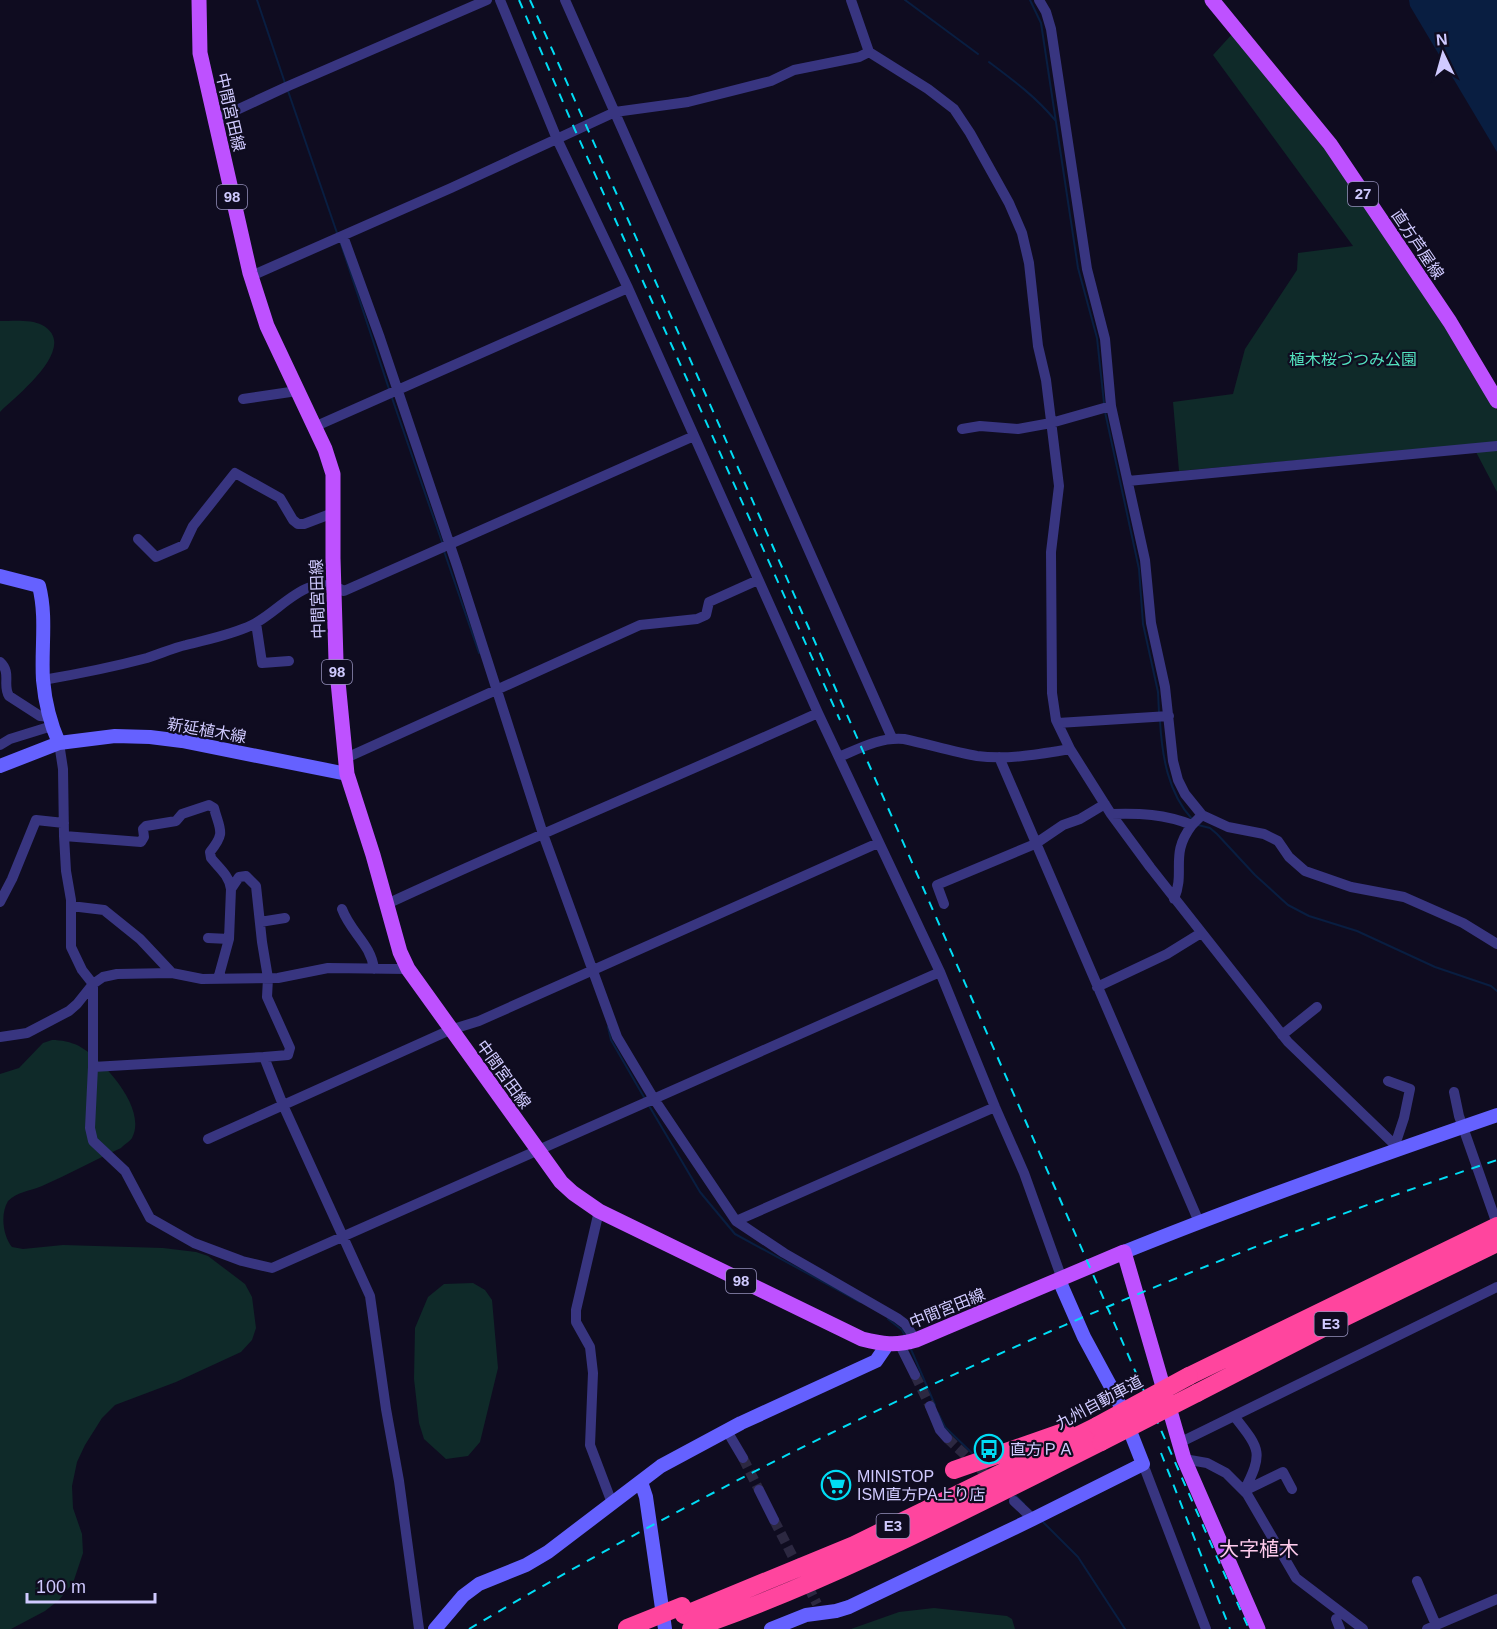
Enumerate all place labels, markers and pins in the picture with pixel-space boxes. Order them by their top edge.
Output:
bus stop icon: 直方ＰＡ [973,1433,1005,1465]
place label: 直方ＰＡ [1010,1441,1074,1458]
place label: MINISTOP ISM直方PA上り店 [857,1468,986,1503]
supermarket icon: MINISTOP ISM直方PA上り店 [820,1469,852,1501]

